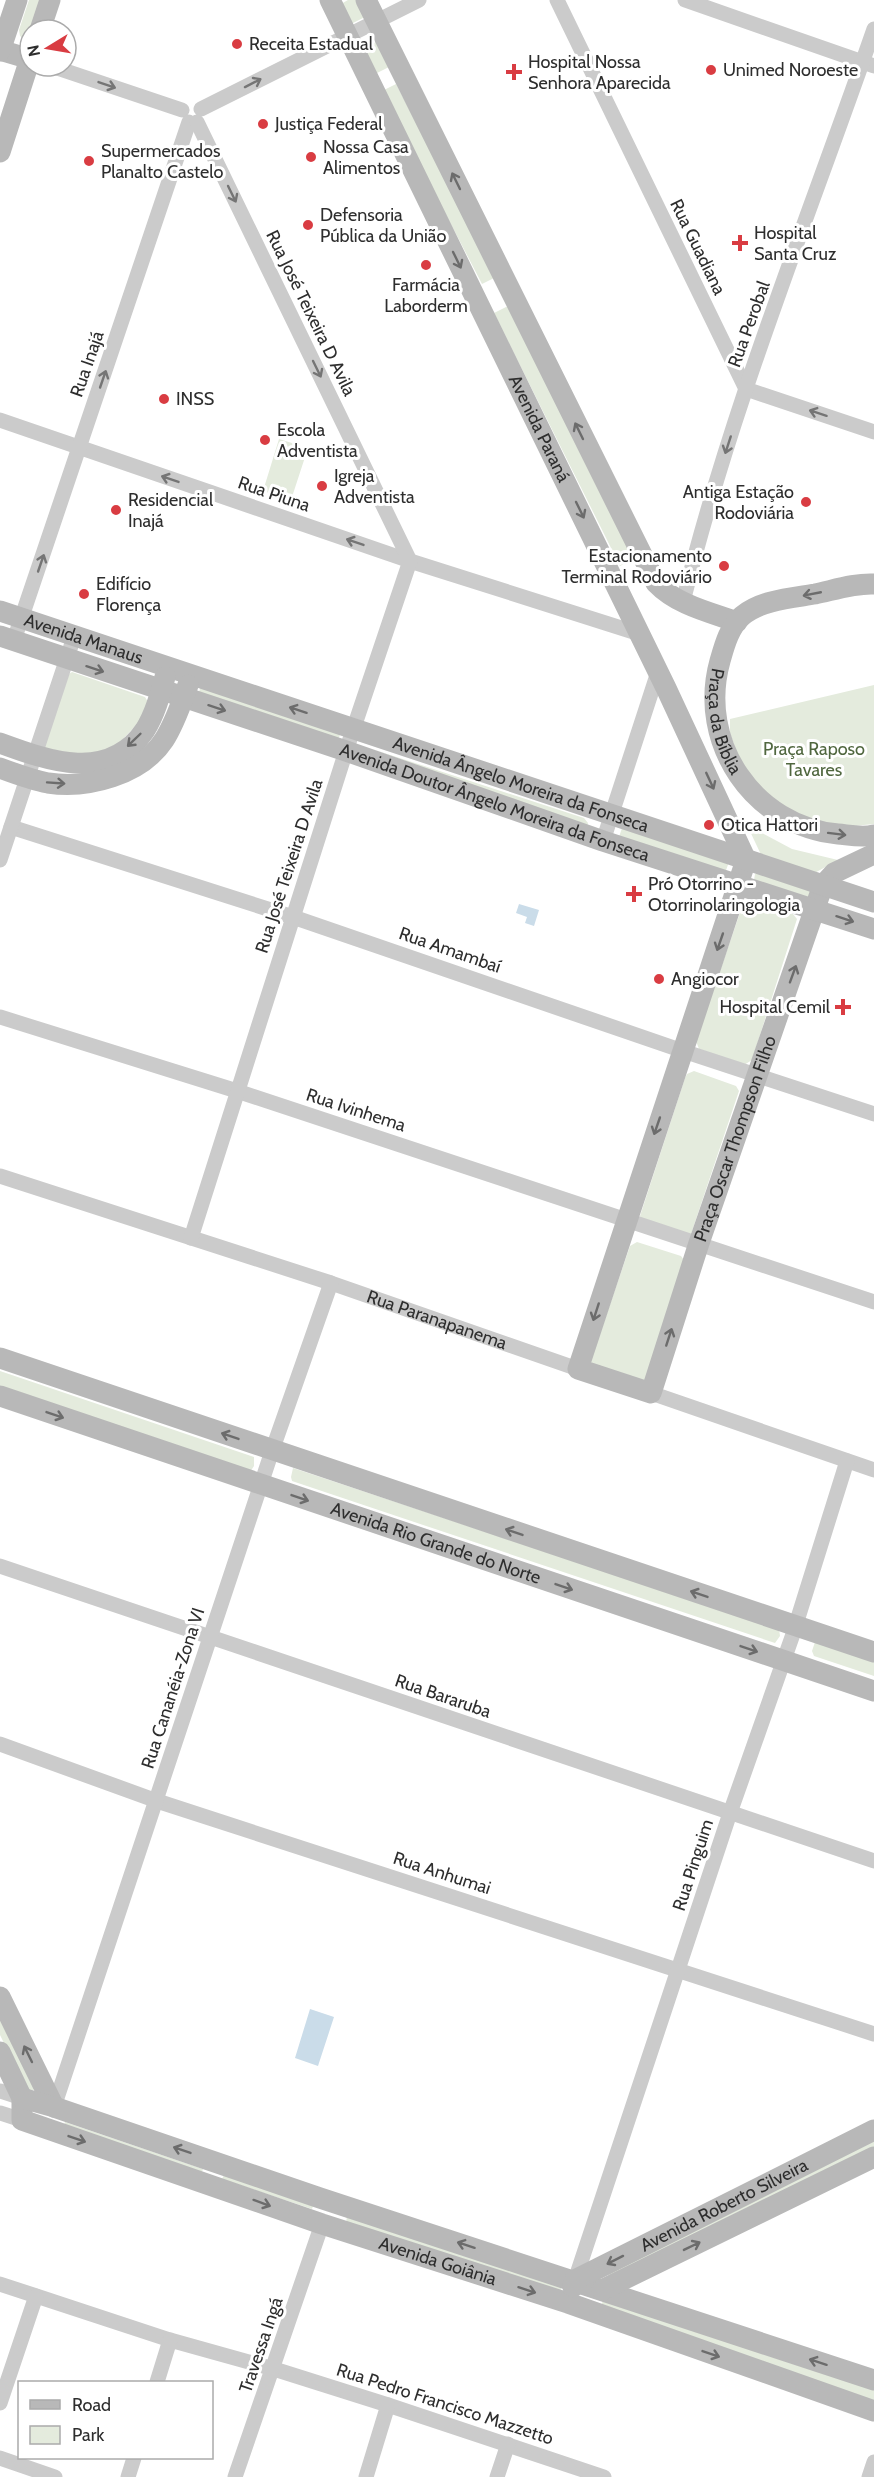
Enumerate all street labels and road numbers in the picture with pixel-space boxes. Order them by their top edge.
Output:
street label: Rua Guadiana [665,195,731,299]
street label: Rua José Teixeira D Avila [261,227,361,400]
street label: Rua Perobal [723,277,775,370]
street label: Rua Inajá [65,328,109,400]
street label: Avenida Paraná [504,371,575,486]
street label: Rua Piuna [235,471,313,517]
street label: Avenida Manaus [21,609,146,669]
street label: Praça da Bíblia [704,666,747,779]
street label: Avenida Ângelo Moreira da Fonseca [390,732,652,837]
street label: Avenida Doutor Ângelo Moreira da Fonseca [337,739,653,866]
street label: Rua José Teixeira D Avila [250,776,328,956]
street label: Rua Amambaí [396,922,504,978]
street label: Praça Oscar Thompson Filho [689,1033,781,1245]
street label: Rua Ivinhema [303,1084,409,1137]
street label: Rua Paranapanema [364,1285,510,1355]
street label: Avenida Rio Grande do Norte [328,1497,544,1589]
street label: Rua Cananéia-Zona VI [137,1605,209,1771]
street label: Rua Bararuba [392,1669,494,1723]
street label: Rua Pinguim [668,1817,718,1913]
street label: Rua Anhumai [390,1847,494,1899]
street label: Avenida Roberto Silveira [637,2154,812,2256]
street label: Avenida Goiânia [376,2232,499,2290]
street label: Travessa Ingá [234,2294,288,2396]
street label: Rua Pedro Francisco Mazzetto [334,2358,556,2450]

